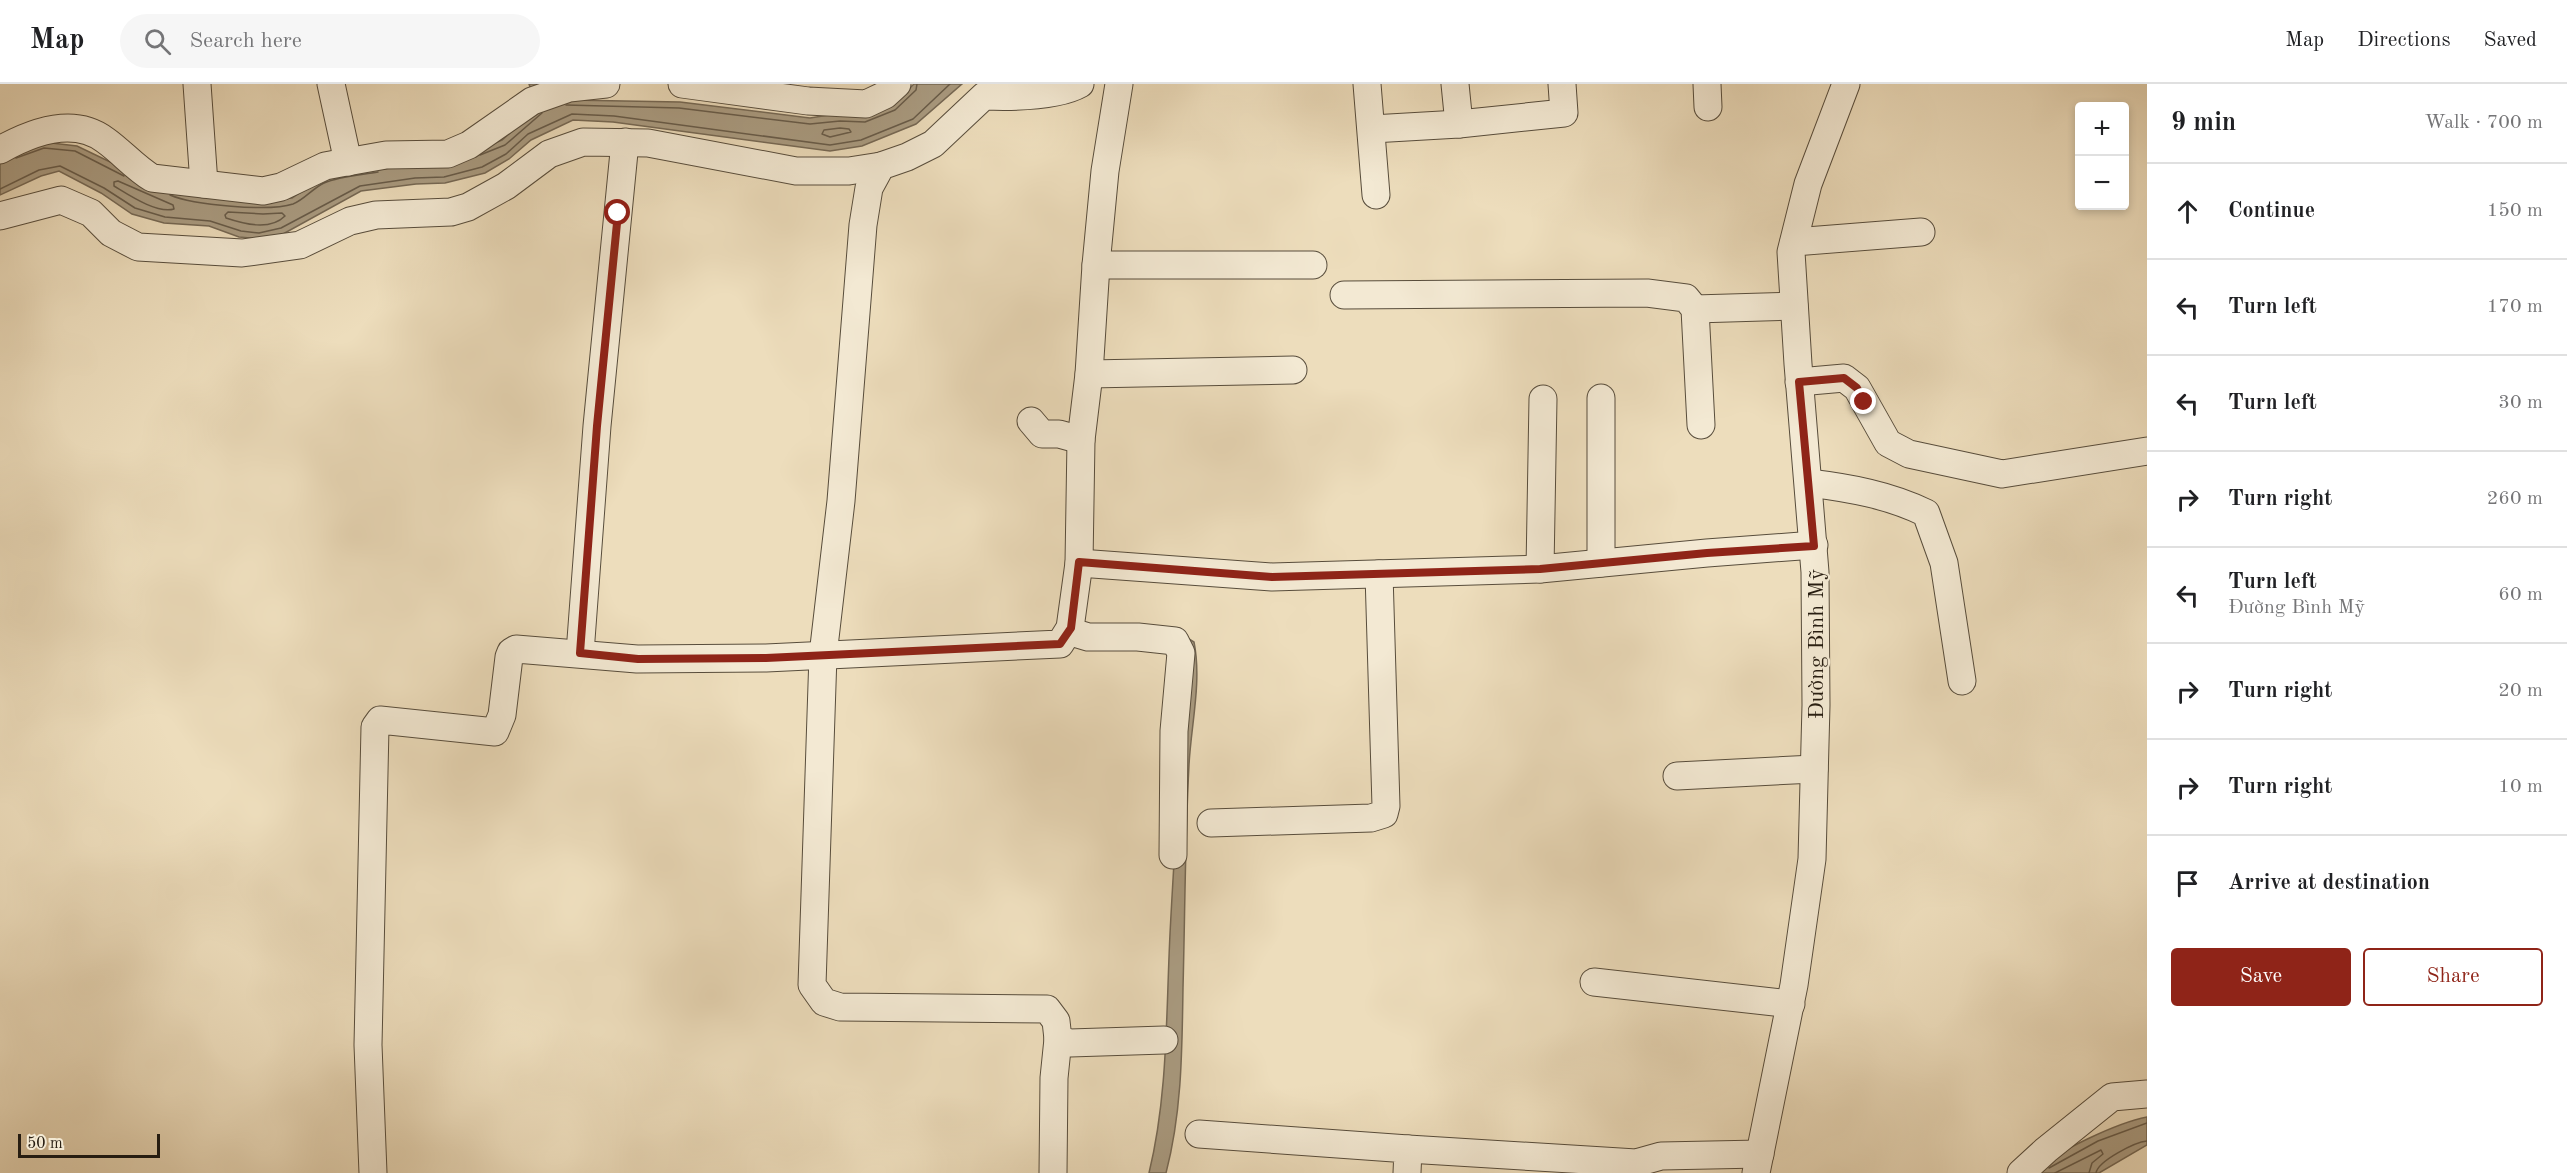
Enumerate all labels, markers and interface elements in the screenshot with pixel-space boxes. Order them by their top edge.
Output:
search box [120,14,540,68]
icon: search [141,25,174,58]
text: Map [30,27,84,55]
text: Search here [189,30,302,52]
text: Map [2285,30,2324,51]
text: Directions [2357,30,2451,51]
text: Saved [2484,30,2537,51]
map controls [2075,102,2129,210]
button: + [2075,102,2129,156]
text: 9 min [2171,110,2236,136]
text: Walk · 700 m [2424,113,2543,133]
button: − [2075,156,2129,210]
icon: ahead [2171,195,2204,228]
route start [604,199,630,225]
text: Continue [2228,200,2315,222]
text: 150 m [2487,201,2543,221]
icon: left [2171,291,2204,324]
text: Turn left [2228,296,2317,318]
text: 170 m [2487,297,2543,317]
icon: left [2171,387,2204,420]
route end [1850,388,1876,414]
text: Turn left [2228,392,2317,414]
text: 30 m [2498,393,2543,413]
icon: right [2171,483,2204,516]
text: Turn right [2228,488,2332,510]
text: 260 m [2487,489,2543,509]
street label: Đường Bình Mỹ [1806,568,1828,719]
text: Turn left [2228,571,2317,593]
icon: left [2171,579,2204,612]
text: 60 m [2498,585,2543,605]
text: Đường Bình Mỹ [2228,598,2365,618]
icon: right [2171,675,2204,708]
text: Turn right [2228,680,2332,702]
text: 20 m [2498,681,2543,701]
icon: right [2171,771,2204,804]
text: Turn right [2228,776,2332,798]
text: 10 m [2498,777,2543,797]
icon: arrive [2171,867,2204,900]
text: Arrive at destination [2228,872,2430,894]
button: Save [2171,948,2351,1006]
button: Share [2363,948,2543,1006]
scale bar [18,1131,160,1158]
text: 50 m [27,1136,63,1152]

